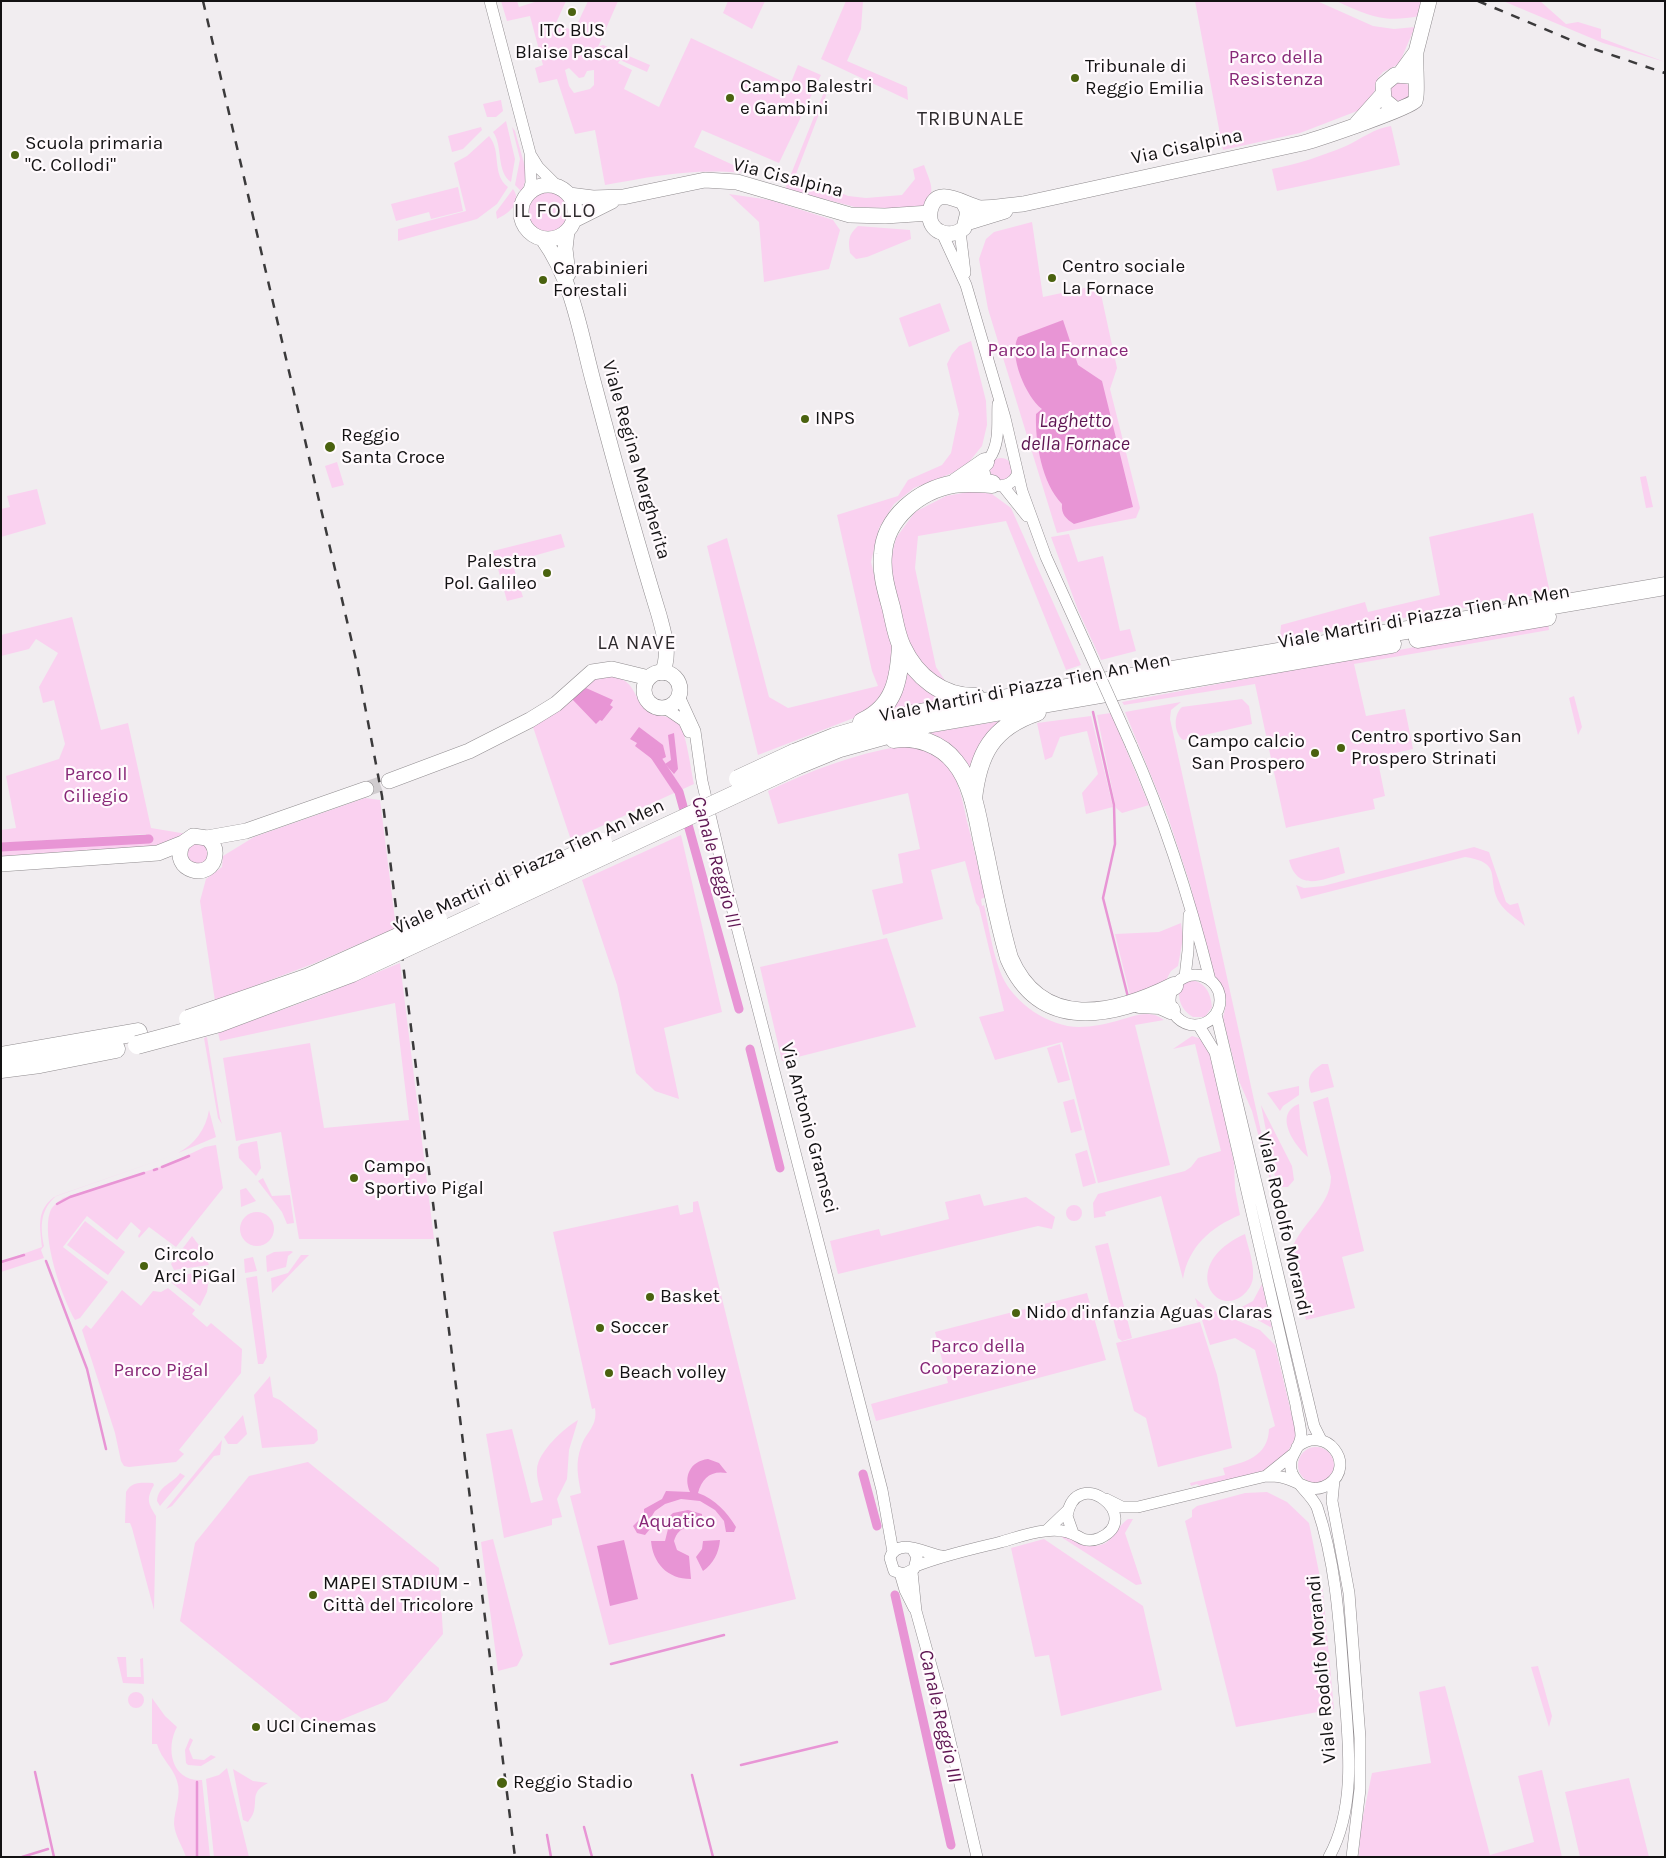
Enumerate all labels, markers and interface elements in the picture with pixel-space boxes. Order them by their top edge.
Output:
marker: ITC BUS Blaise Pascal [566,6,578,18]
place label: ITC BUS Blaise Pascal [515,20,629,64]
park label: Parco della Resistenza [1229,47,1323,91]
place label: Tribunale di Reggio Emilia [1085,56,1204,100]
marker: Tribunale di Reggio Emilia [1069,72,1081,84]
place label: Campo Balestri e Gambini [740,76,873,120]
marker: Campo Balestri e Gambini [724,92,736,104]
district label: TRIBUNALE [916,107,1026,131]
street label: Via Cisalpina [1129,124,1245,170]
place label: Scuola primaria "C. Collodi" [25,133,163,177]
marker: Scuola primaria "C. Collodi" [9,149,21,161]
street label: Via Cisalpina [730,153,846,203]
district label: IL FOLLO [513,199,597,223]
place label: Centro sociale La Fornace [1062,256,1185,300]
place label: Carabinieri Forestali [553,258,649,302]
marker: Centro sociale La Fornace [1046,272,1058,284]
marker: Carabinieri Forestali [537,274,549,286]
park label: Parco la Fornace [988,340,1128,362]
street label: Viale Regina Margherita [597,358,675,562]
place label: INPS [815,408,855,430]
water label: Laghetto della Fornace [1020,409,1130,456]
marker: INPS [799,413,811,425]
place label: Reggio Santa Croce [341,425,445,469]
marker: Reggio Santa Croce [323,440,337,454]
place label: Palestra Pol. Galileo [444,551,537,595]
marker: Palestra Pol. Galileo [541,567,553,579]
street label: Viale Martiri di Piazza Tien An Men [1276,580,1572,654]
district label: LA NAVE [596,631,678,655]
street label: Viale Martiri di Piazza Tien An Men [878,649,1172,727]
place label: Centro sportivo San Prospero Strinati [1351,726,1522,770]
place label: Campo calcio San Prospero [1188,731,1305,775]
marker: Centro sportivo San Prospero Strinati [1335,742,1347,754]
marker: Campo calcio San Prospero [1309,747,1321,759]
park label: Parco Il Ciliegio [64,764,128,808]
water label: Canale Reggio III [686,793,746,931]
street label: Viale Martiri di Piazza Tien An Men [390,794,668,940]
street label: Via Antonio Gramsci [775,1040,843,1216]
street label: Viale Rodolfo Morandi [1252,1129,1316,1319]
place label: Campo Sportivo Pigal [364,1156,484,1200]
marker: Campo Sportivo Pigal [348,1172,360,1184]
place label: Circolo Arci PiGal [154,1244,236,1288]
marker: Circolo Arci PiGal [138,1260,150,1272]
place label: Basket [660,1286,720,1308]
marker: Basket [644,1291,656,1303]
place label: Nido d'infanzia Aguas Claras [1026,1302,1273,1324]
marker: Nido d'infanzia Aguas Claras [1010,1307,1022,1319]
place label: Soccer [610,1317,668,1339]
marker: Soccer [594,1322,606,1334]
park label: Parco della Cooperazione [920,1336,1036,1380]
park label: Parco Pigal [113,1360,209,1382]
place label: Beach volley [619,1362,726,1384]
marker: Beach volley [603,1367,615,1379]
park label: Aquatico [639,1511,715,1533]
place label: MAPEI STADIUM - Città del Tricolore [323,1573,474,1617]
street label: Viale Rodolfo Morandi [1302,1574,1342,1764]
marker: MAPEI STADIUM - Città del Tricolore [307,1589,319,1601]
water label: Canale Reggio III [913,1647,967,1785]
place label: UCI Cinemas [266,1716,377,1738]
marker: UCI Cinemas [250,1721,262,1733]
place label: Reggio Stadio [513,1772,633,1794]
marker: Reggio Stadio [495,1776,509,1790]

